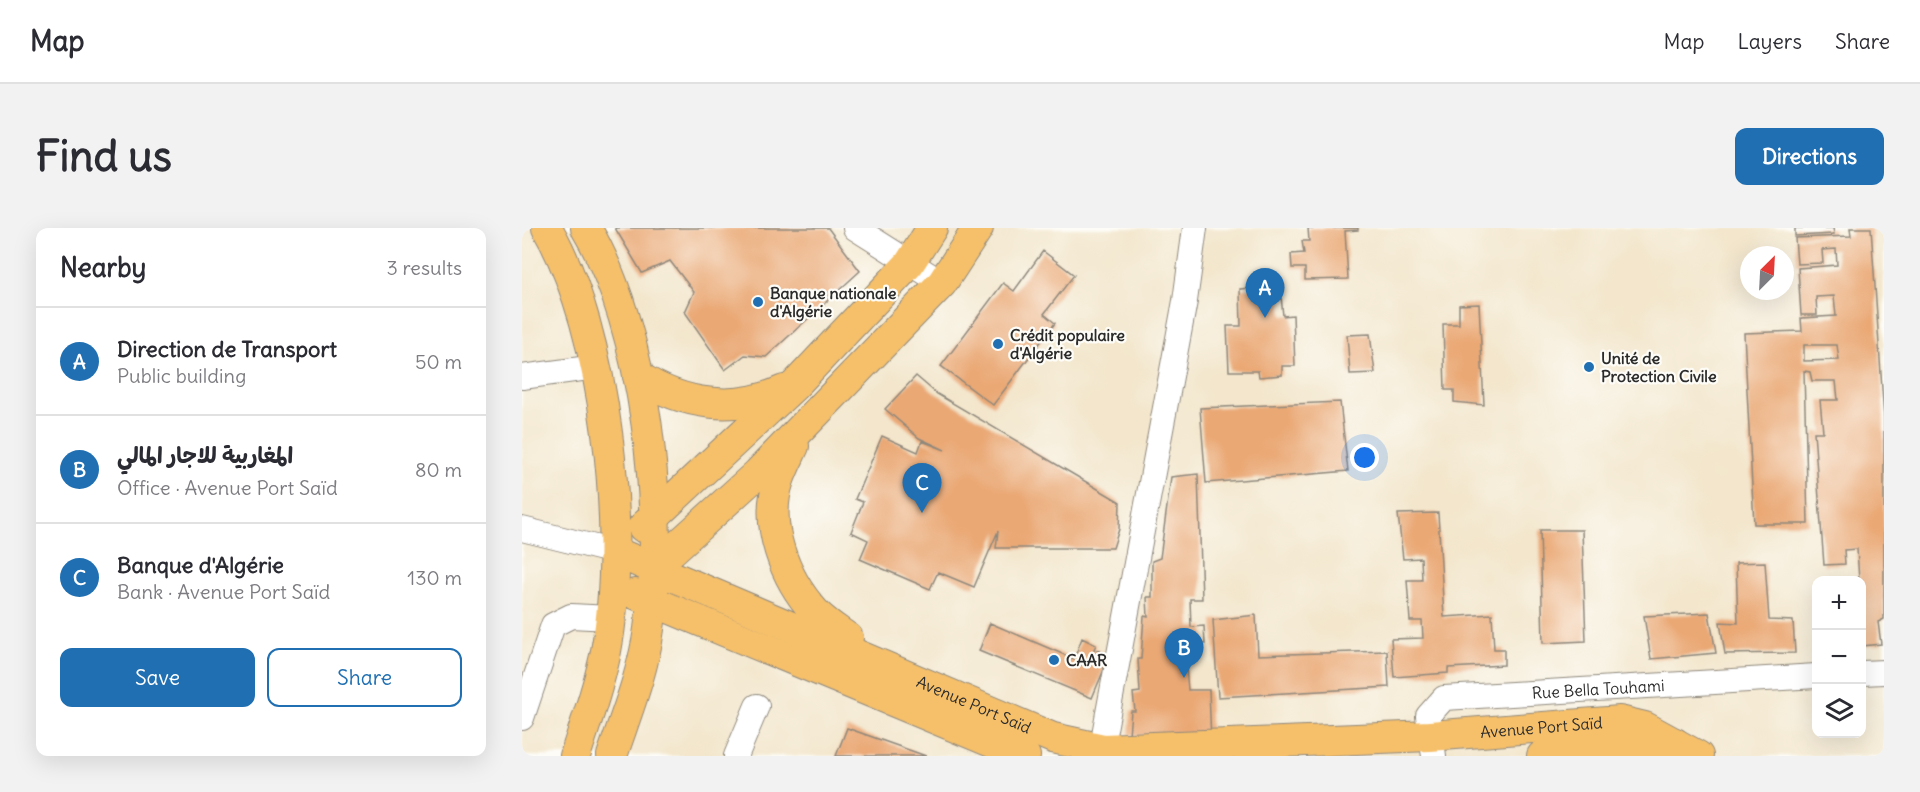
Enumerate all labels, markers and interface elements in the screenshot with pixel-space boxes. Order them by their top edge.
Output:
text: Map [30,23,84,59]
text: Map [1664,28,1704,55]
text: Layers [1737,28,1802,55]
text: Share [1835,28,1890,55]
button: Directions [1735,128,1884,185]
text: Find us [36,130,172,182]
north arrow [1740,246,1794,300]
text: Nearby [60,251,146,284]
text: 3 results [386,255,462,280]
pin: A [1246,268,1284,318]
place label: Banque nationale d'Algérie [770,283,897,322]
marker: Banque nationale d'Algérie [751,295,765,309]
place label: Crédit populaire d'Algérie [1010,325,1125,364]
text: Direction de Transport [117,335,337,363]
marker: Crédit populaire d'Algérie [991,337,1005,351]
place label: Unité de Protection Civile [1601,348,1717,386]
text: A [73,349,86,374]
text: 50 m [415,349,462,374]
marker: Unité de Protection Civile [1582,360,1596,374]
text: Public building [117,363,246,388]
text: المغاربية للاجار المالي [117,441,293,469]
your location [1350,443,1379,472]
text: B [73,457,86,482]
text: 80 m [415,457,462,482]
pin: C [902,464,942,513]
text: Office · Avenue Port Saïd [117,475,338,500]
text: Banque d'Algérie [117,551,284,579]
text: C [73,565,86,590]
text: 130 m [407,565,462,590]
map controls [1812,576,1866,738]
button: + [1812,576,1866,630]
text: Bank · Avenue Port Saïd [117,579,330,604]
pin: B [1164,628,1204,678]
button: − [1812,630,1866,684]
button: Save [60,648,255,707]
button: Share [267,648,462,707]
place label: CAAR [1066,650,1108,670]
marker: CAAR [1047,653,1061,667]
street label: Avenue Port Saïd [914,671,1034,738]
street label: Rue Bella Touhami [1531,675,1665,703]
button: layers [1812,684,1866,738]
street label: Avenue Port Saïd [1479,712,1603,742]

